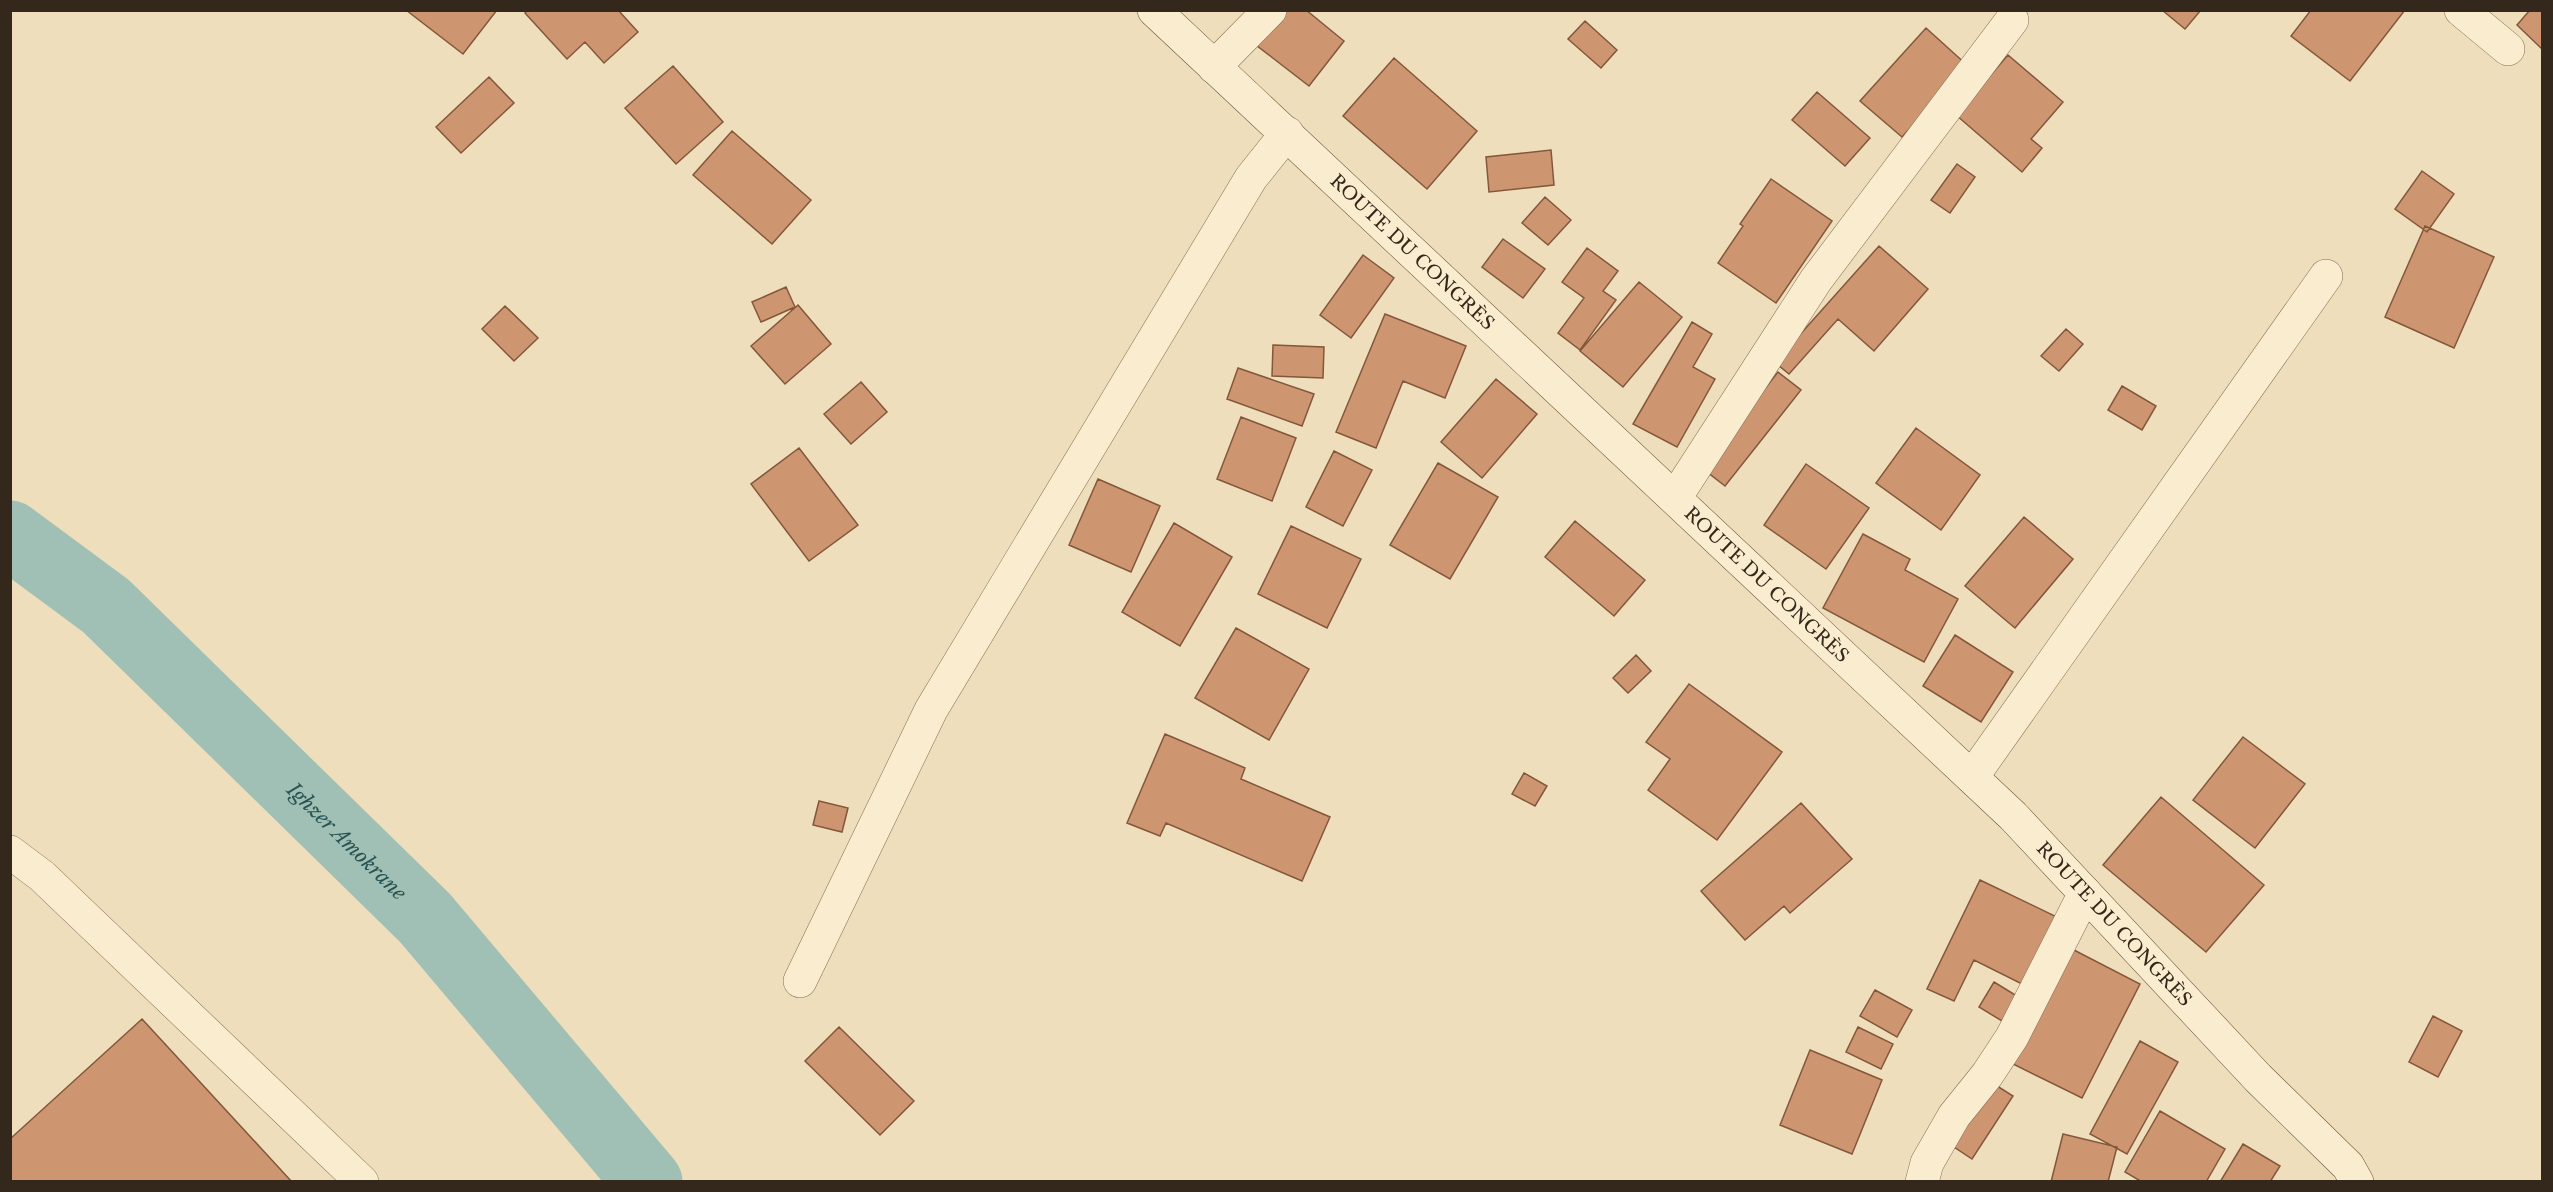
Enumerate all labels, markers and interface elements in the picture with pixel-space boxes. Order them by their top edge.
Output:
street label: ROUTE DU CONGRÈS [1325,170,1499,335]
street label: ROUTE DU CONGRÈS [1680,502,1853,667]
water label: Ighzer Amokrane [281,777,411,905]
street label: ROUTE DU CONGRÈS [2032,837,2196,1011]

